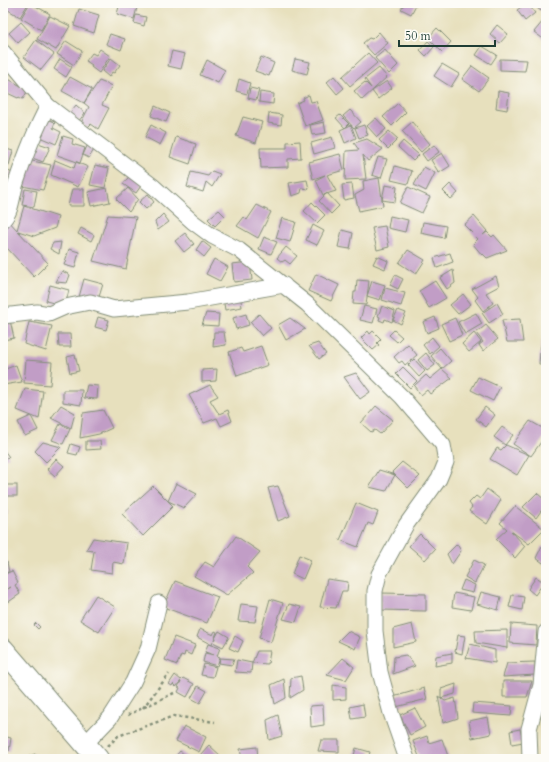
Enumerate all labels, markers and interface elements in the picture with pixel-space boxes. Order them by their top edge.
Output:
scale bar [399,22,495,48]
text: 50 m [405,28,432,44]

